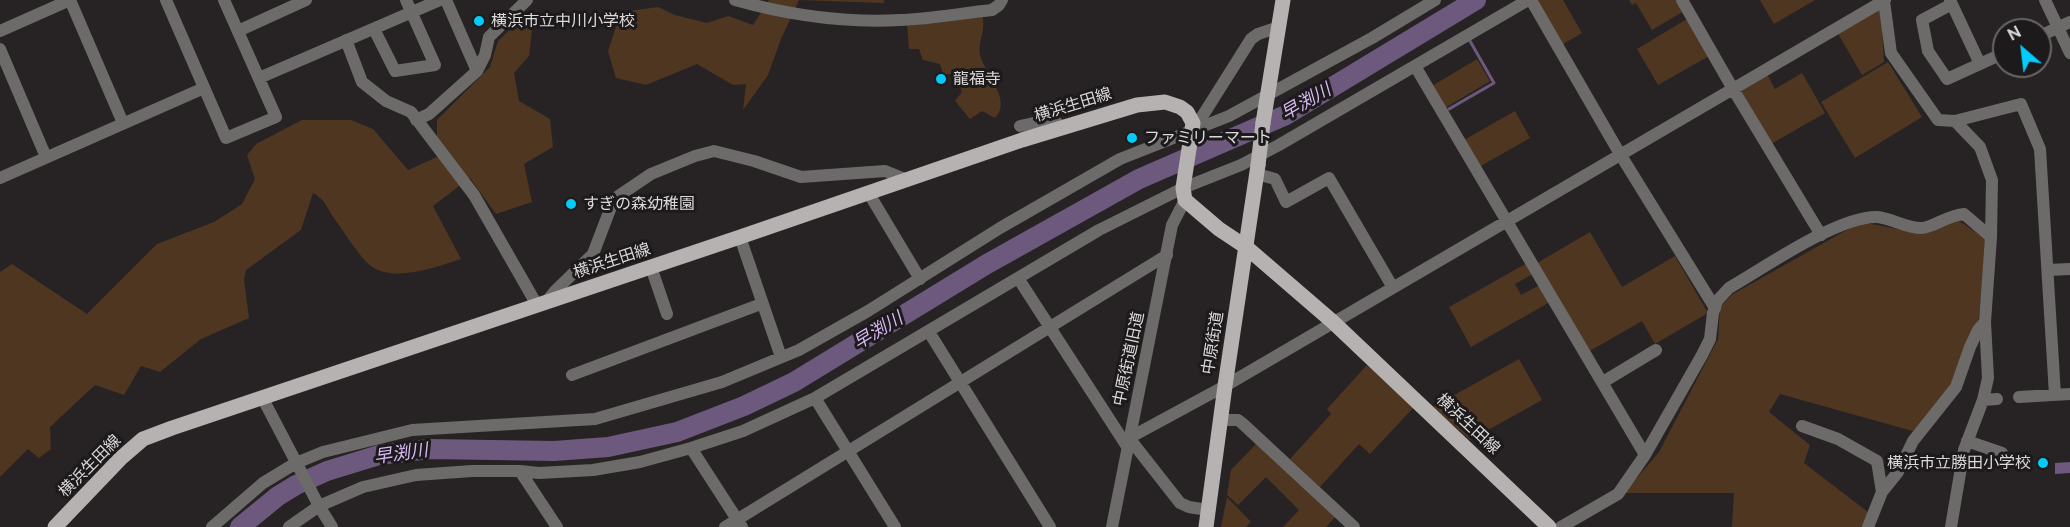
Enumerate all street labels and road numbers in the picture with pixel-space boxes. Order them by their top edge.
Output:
street label: 横浜生田線 [1032,84,1114,126]
street label: 横浜生田線 [571,240,653,282]
street label: 中原街道旧道 [1110,310,1148,408]
street label: 中原街道 [1199,310,1227,376]
street label: 横浜生田線 [1432,390,1504,458]
street label: 横浜生田線 [55,431,125,501]

